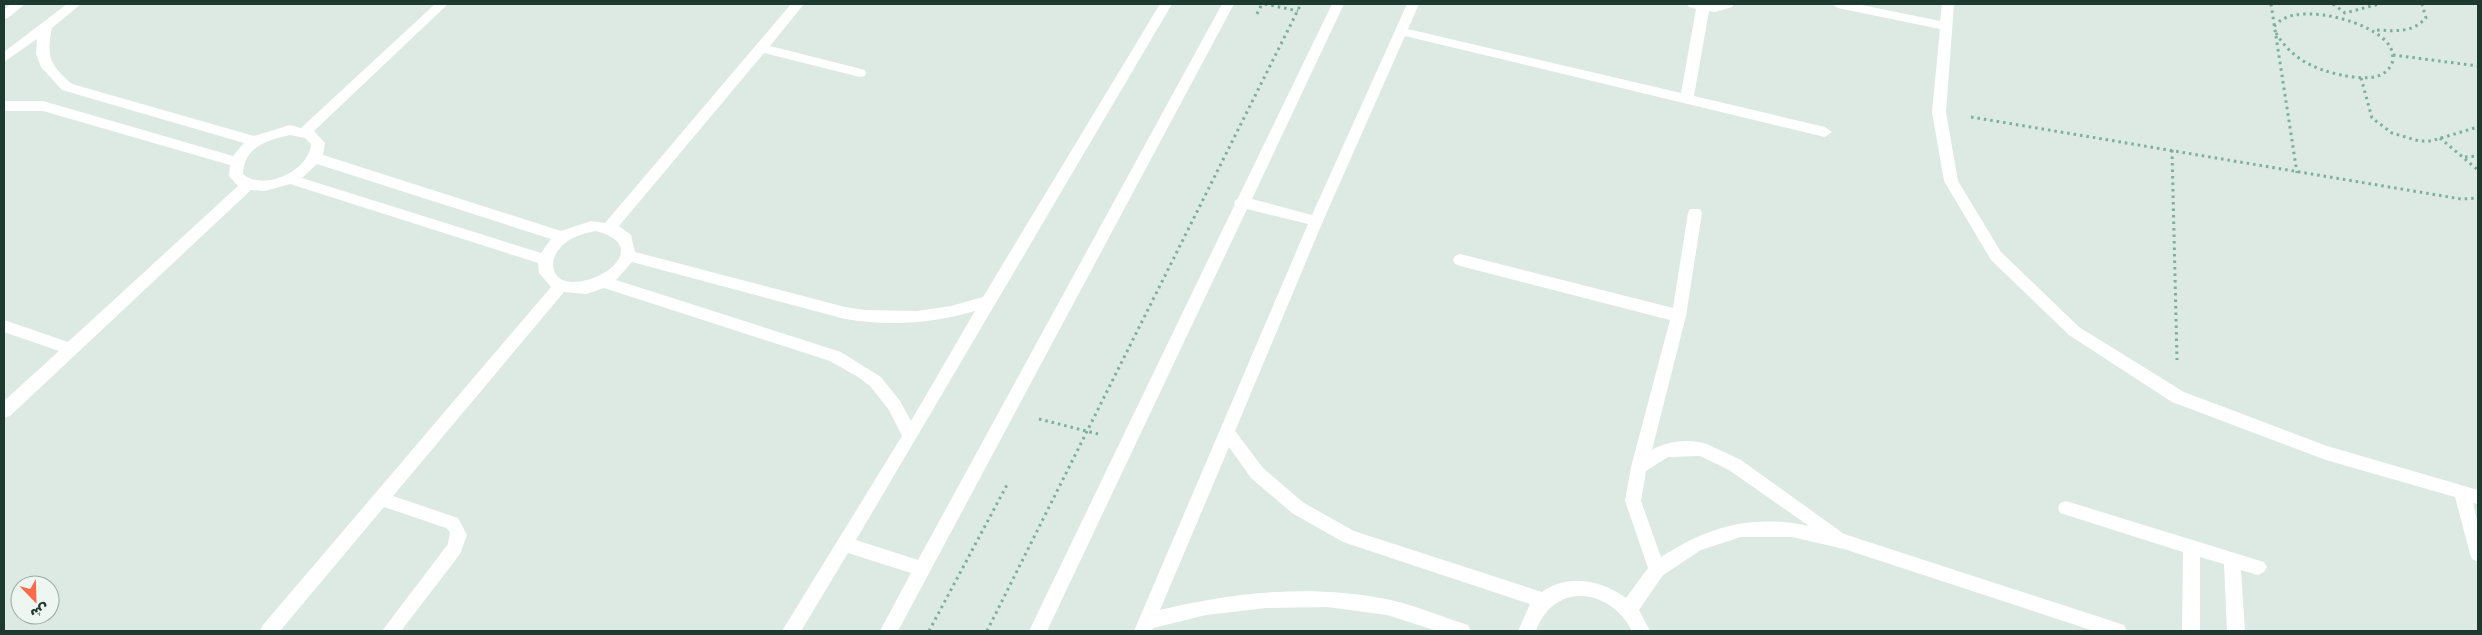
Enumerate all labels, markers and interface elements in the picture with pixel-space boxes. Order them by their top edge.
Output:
north arrow [10,575,60,625]
text: ش [28,601,52,623]

